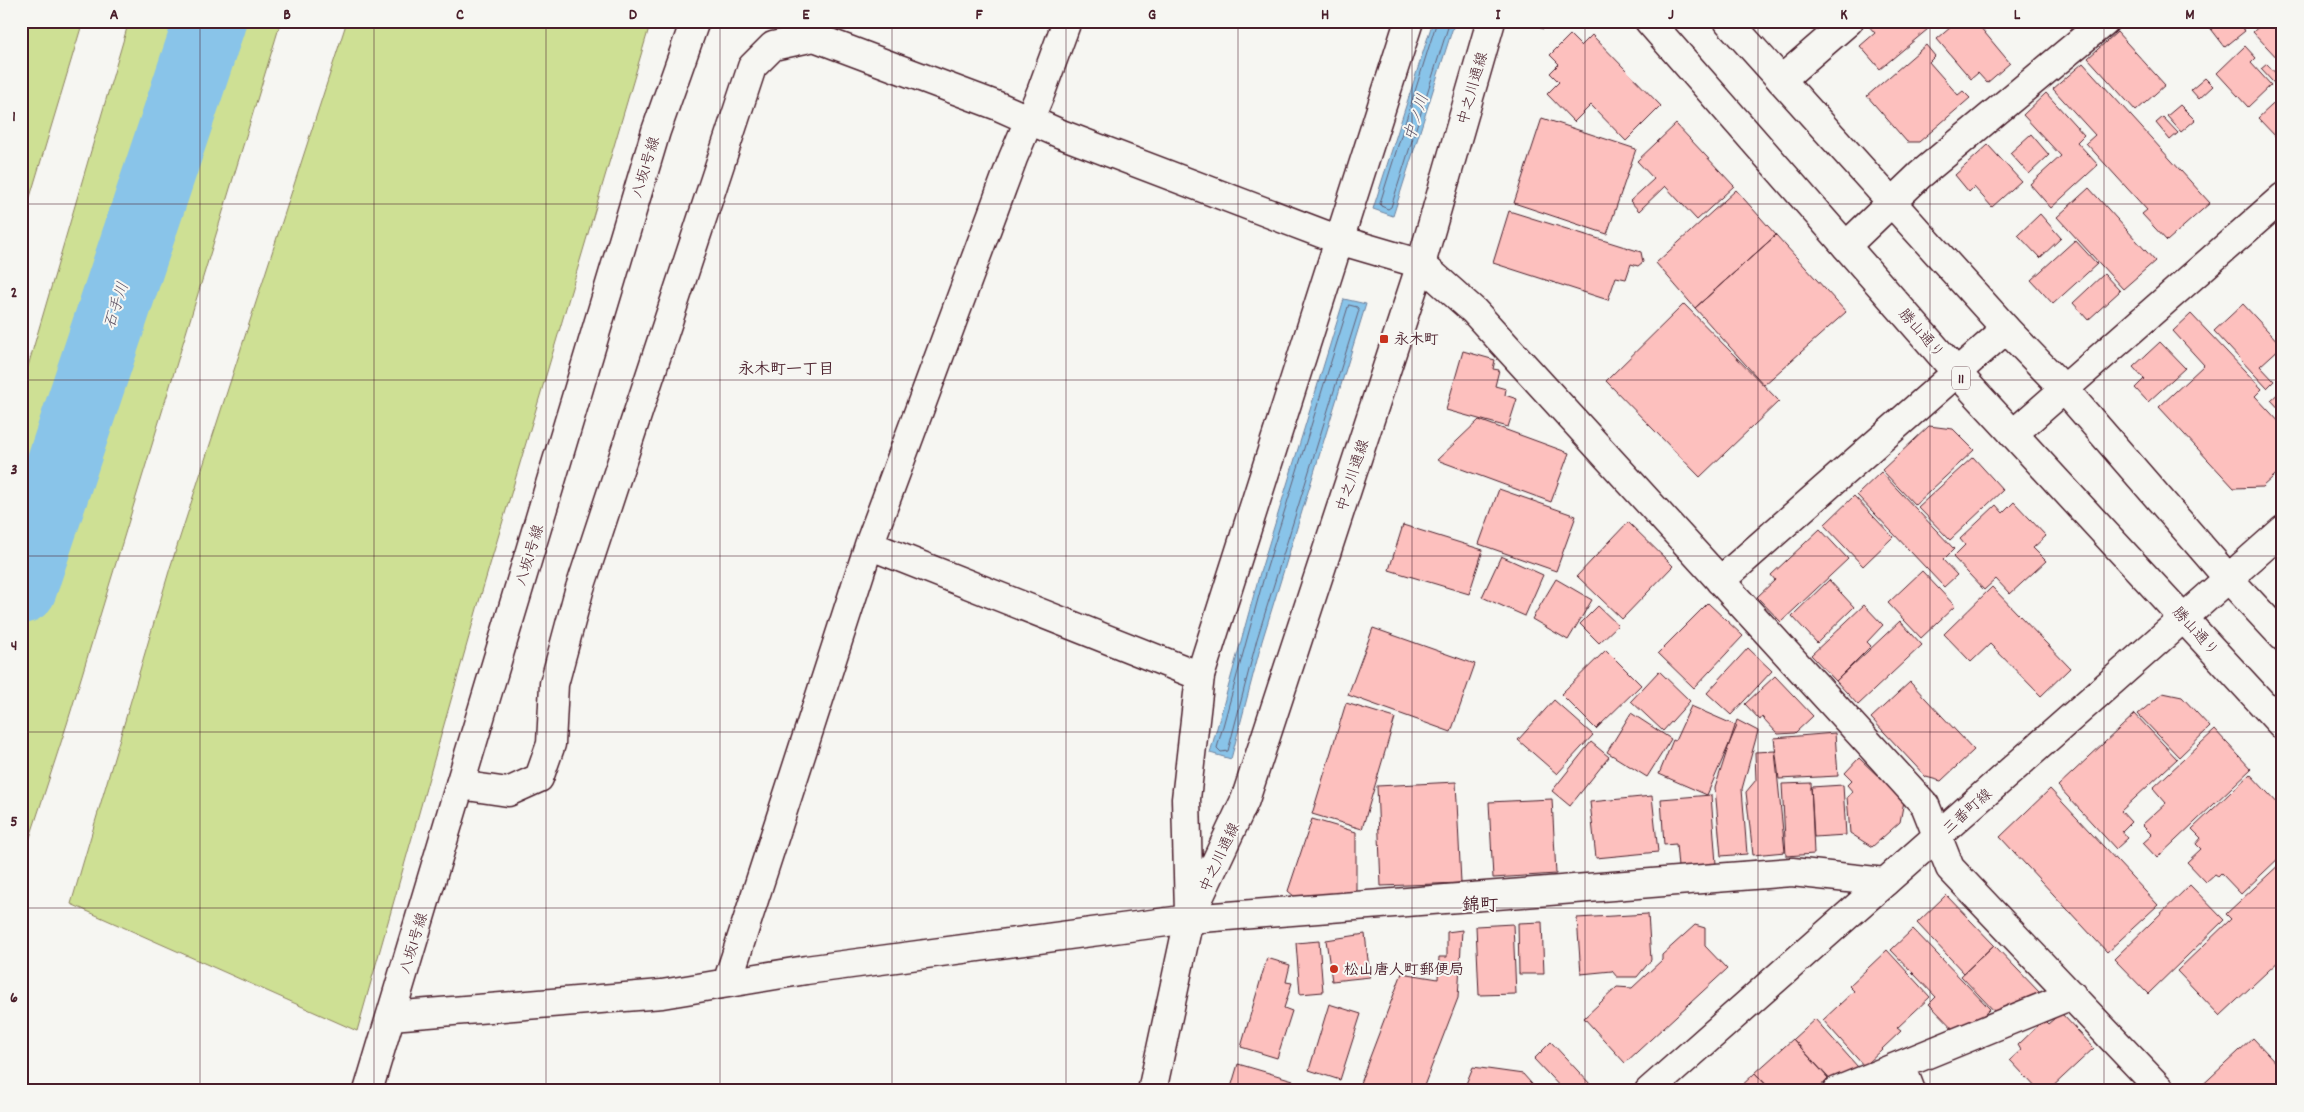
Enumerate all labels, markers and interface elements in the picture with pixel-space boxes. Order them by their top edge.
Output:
text: A [110,4,119,27]
text: B [283,4,291,27]
text: C [456,4,464,27]
text: D [629,4,638,27]
text: E [802,4,810,27]
text: F [975,4,983,27]
text: G [1148,4,1156,27]
text: H [1321,4,1329,27]
text: I [1496,4,1502,27]
text: J [1668,4,1674,27]
text: K [1840,4,1848,27]
text: L [2014,4,2021,27]
text: M [2185,4,2195,27]
street label: 中之川通線 [1453,49,1495,128]
water label: 中ノ川 [1399,91,1436,144]
text: 1 [12,106,16,129]
street label: 八坂1号線 [627,134,667,201]
water label: 石手川 [99,279,136,332]
text: 2 [11,282,18,305]
street label: 勝山通り [1893,304,1948,364]
place label: 永木町 [1394,330,1439,352]
marker: 永木町 [1378,333,1390,345]
district label: 永木町一丁目 [738,359,834,382]
road number: 11 [1952,366,1970,389]
street label: 中之川通線 [1332,437,1376,515]
text: 3 [10,459,18,482]
street label: 八坂1号線 [511,522,551,589]
street label: 勝山通り [2166,603,2223,662]
text: 4 [11,635,17,658]
street label: 三番町線 [1939,784,1998,841]
text: 5 [10,811,18,834]
street label: 中之川通線 [1195,819,1247,896]
district label: 錦町 [1462,894,1498,919]
street label: 八坂1号線 [395,910,435,977]
place label: 松山唐人町郵便局 [1344,960,1464,982]
marker: 松山唐人町郵便局 [1328,963,1340,975]
text: 6 [10,987,18,1010]

